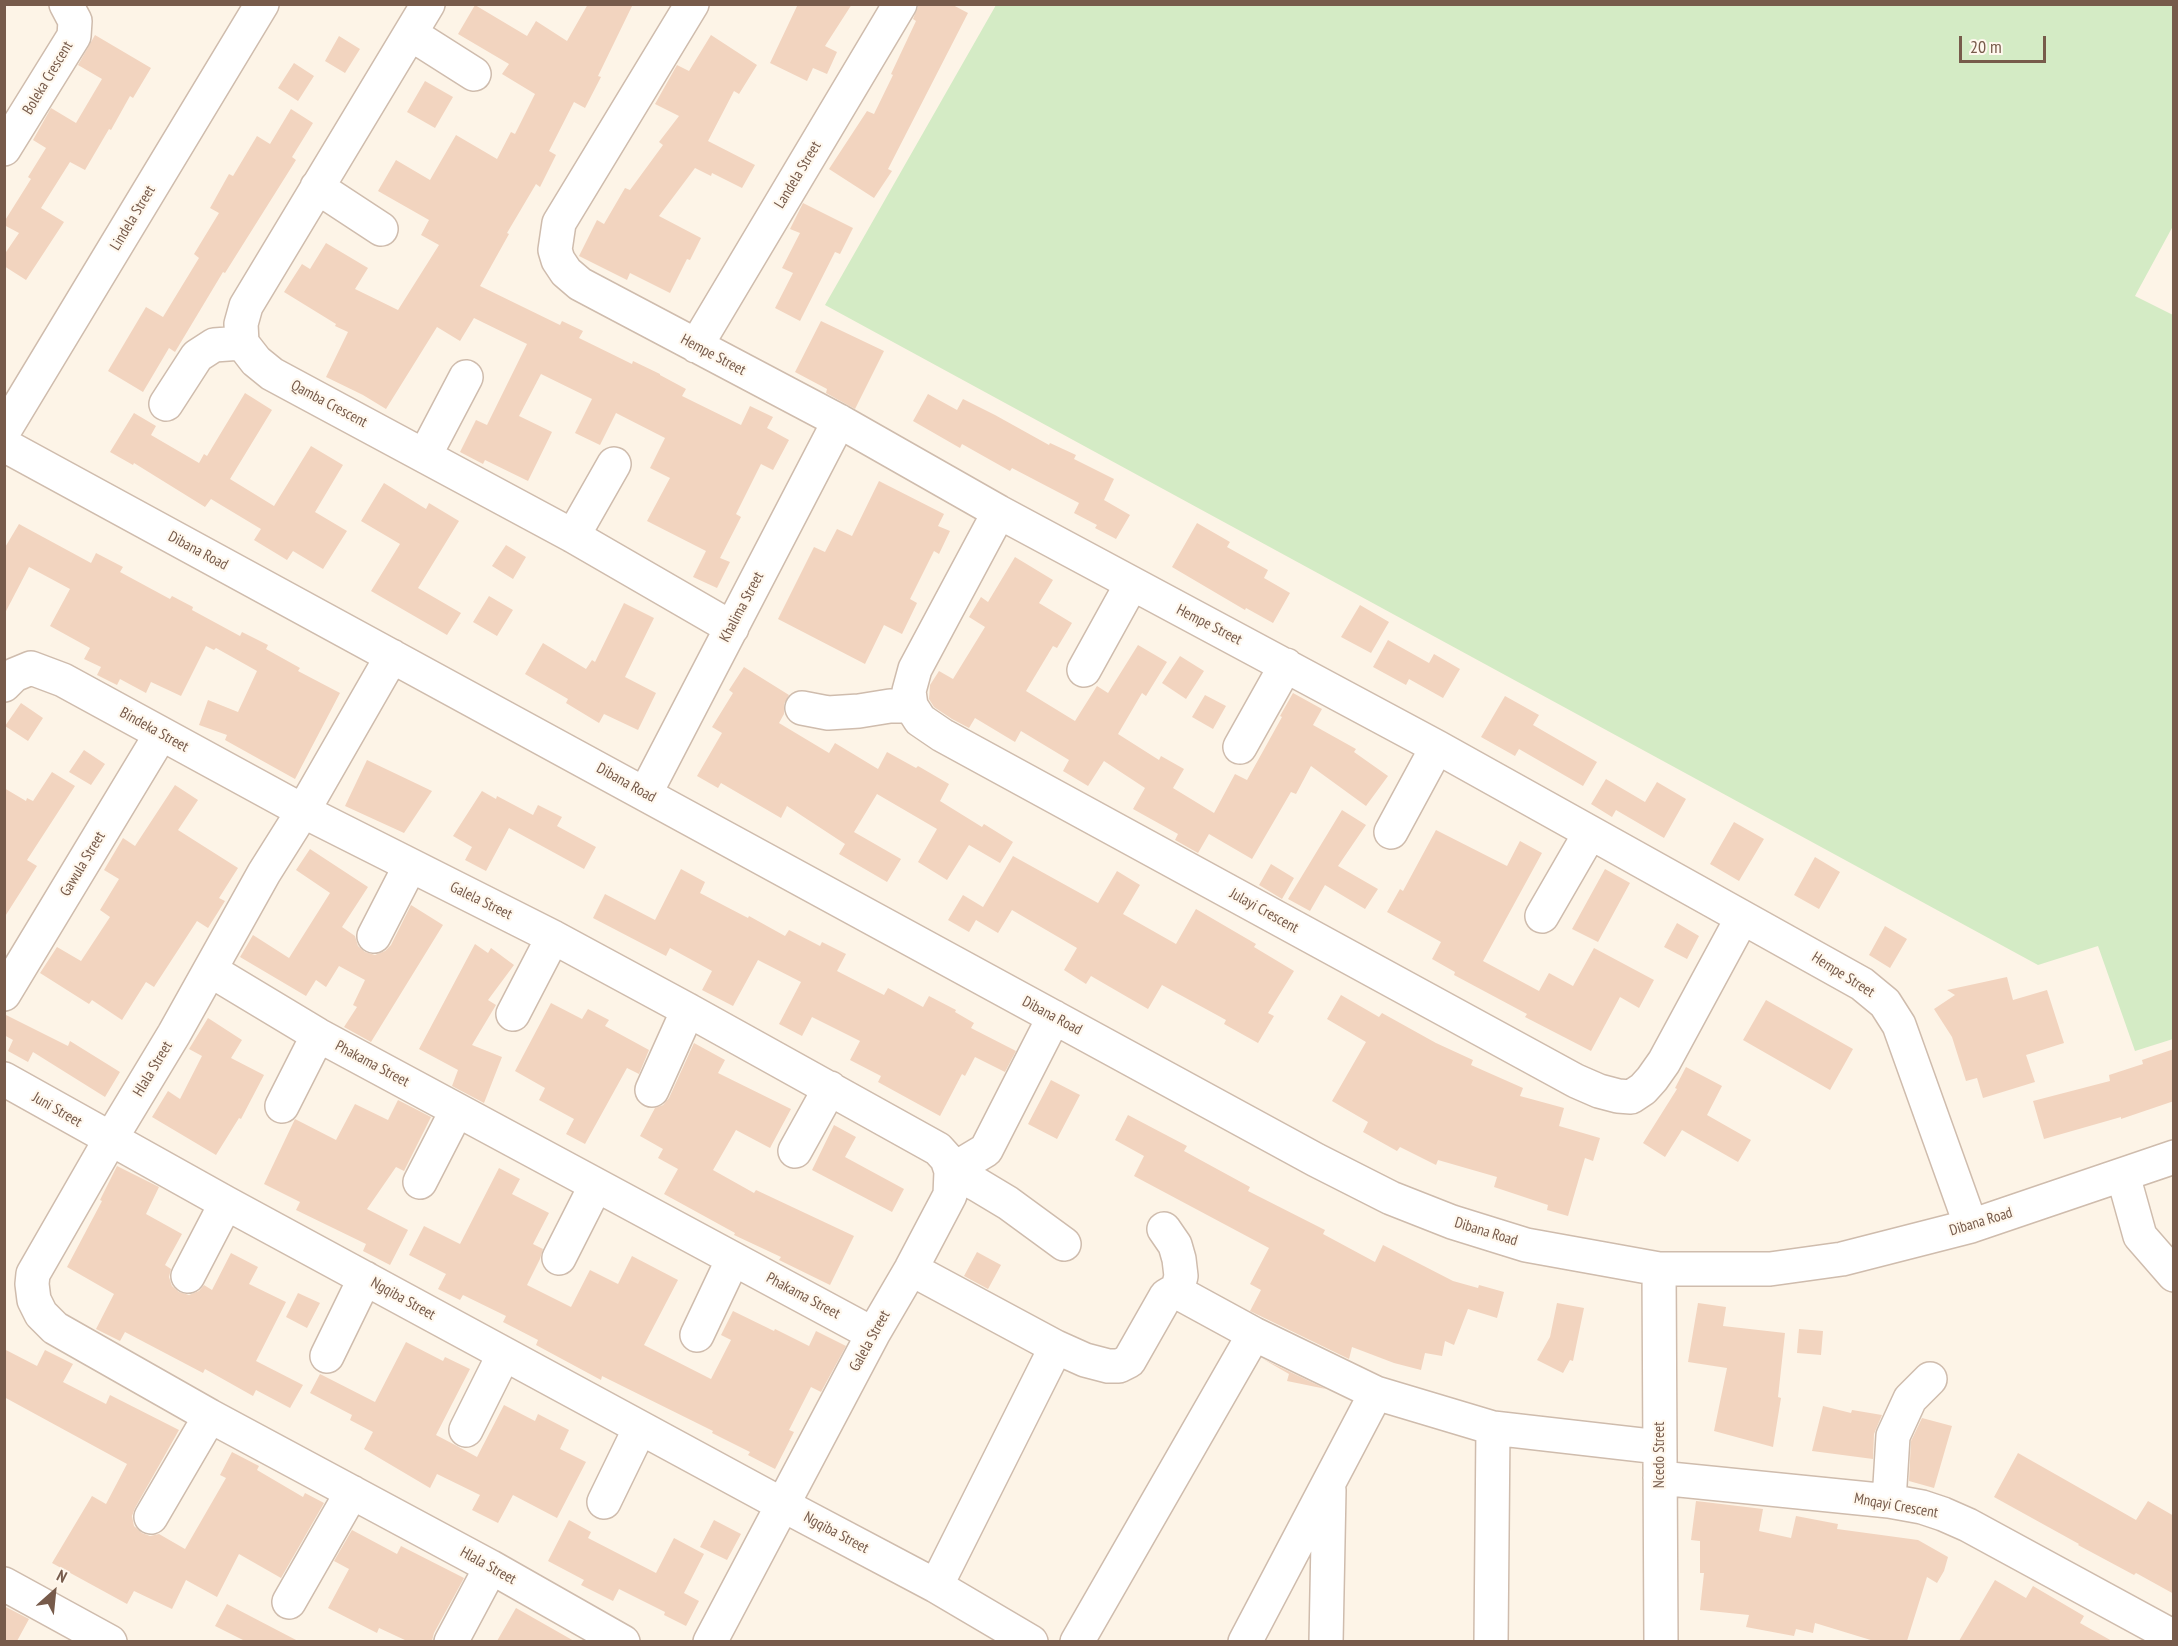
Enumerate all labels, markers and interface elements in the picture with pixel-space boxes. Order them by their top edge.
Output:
scale bar [1962,24,2049,62]
text: 20 m [1970,35,2002,58]
street label: Boleka Crescent [19,38,77,118]
street label: Landela Street [771,138,825,212]
street label: Lindela Street [107,182,159,254]
street label: Hempe Street [677,330,749,380]
street label: Qamba Crescent [288,376,370,432]
street label: Dibana Road [165,528,231,574]
street label: Khalima Street [716,569,768,645]
street label: Hempe Street [1173,601,1245,649]
street label: Bindeka Street [117,704,191,756]
street label: Dibana Road [593,759,659,807]
street label: Gawula Street [57,828,109,900]
street label: Galela Street [447,878,515,924]
street label: Julayi Crescent [1227,885,1301,937]
street label: Hempe Street [1808,949,1878,1001]
street label: Dibana Road [1019,993,1085,1039]
street label: Phakama Street [332,1037,412,1091]
street label: Hlala Street [130,1038,176,1100]
street label: Juni Street [29,1089,85,1131]
street label: Dibana Road [1947,1204,2015,1240]
street label: Dibana Road [1452,1214,1520,1250]
street label: Phakama Street [763,1269,843,1323]
street label: Ngqiba Street [368,1274,438,1324]
street label: Galela Street [846,1307,894,1375]
street label: Ncedo Street [1651,1422,1669,1488]
street label: Mnqayi Crescent [1853,1490,1939,1522]
street label: Ngqiba Street [800,1508,872,1558]
street label: Hlala Street [457,1543,519,1589]
north arrow [24,1562,84,1622]
text: N [54,1565,71,1587]

